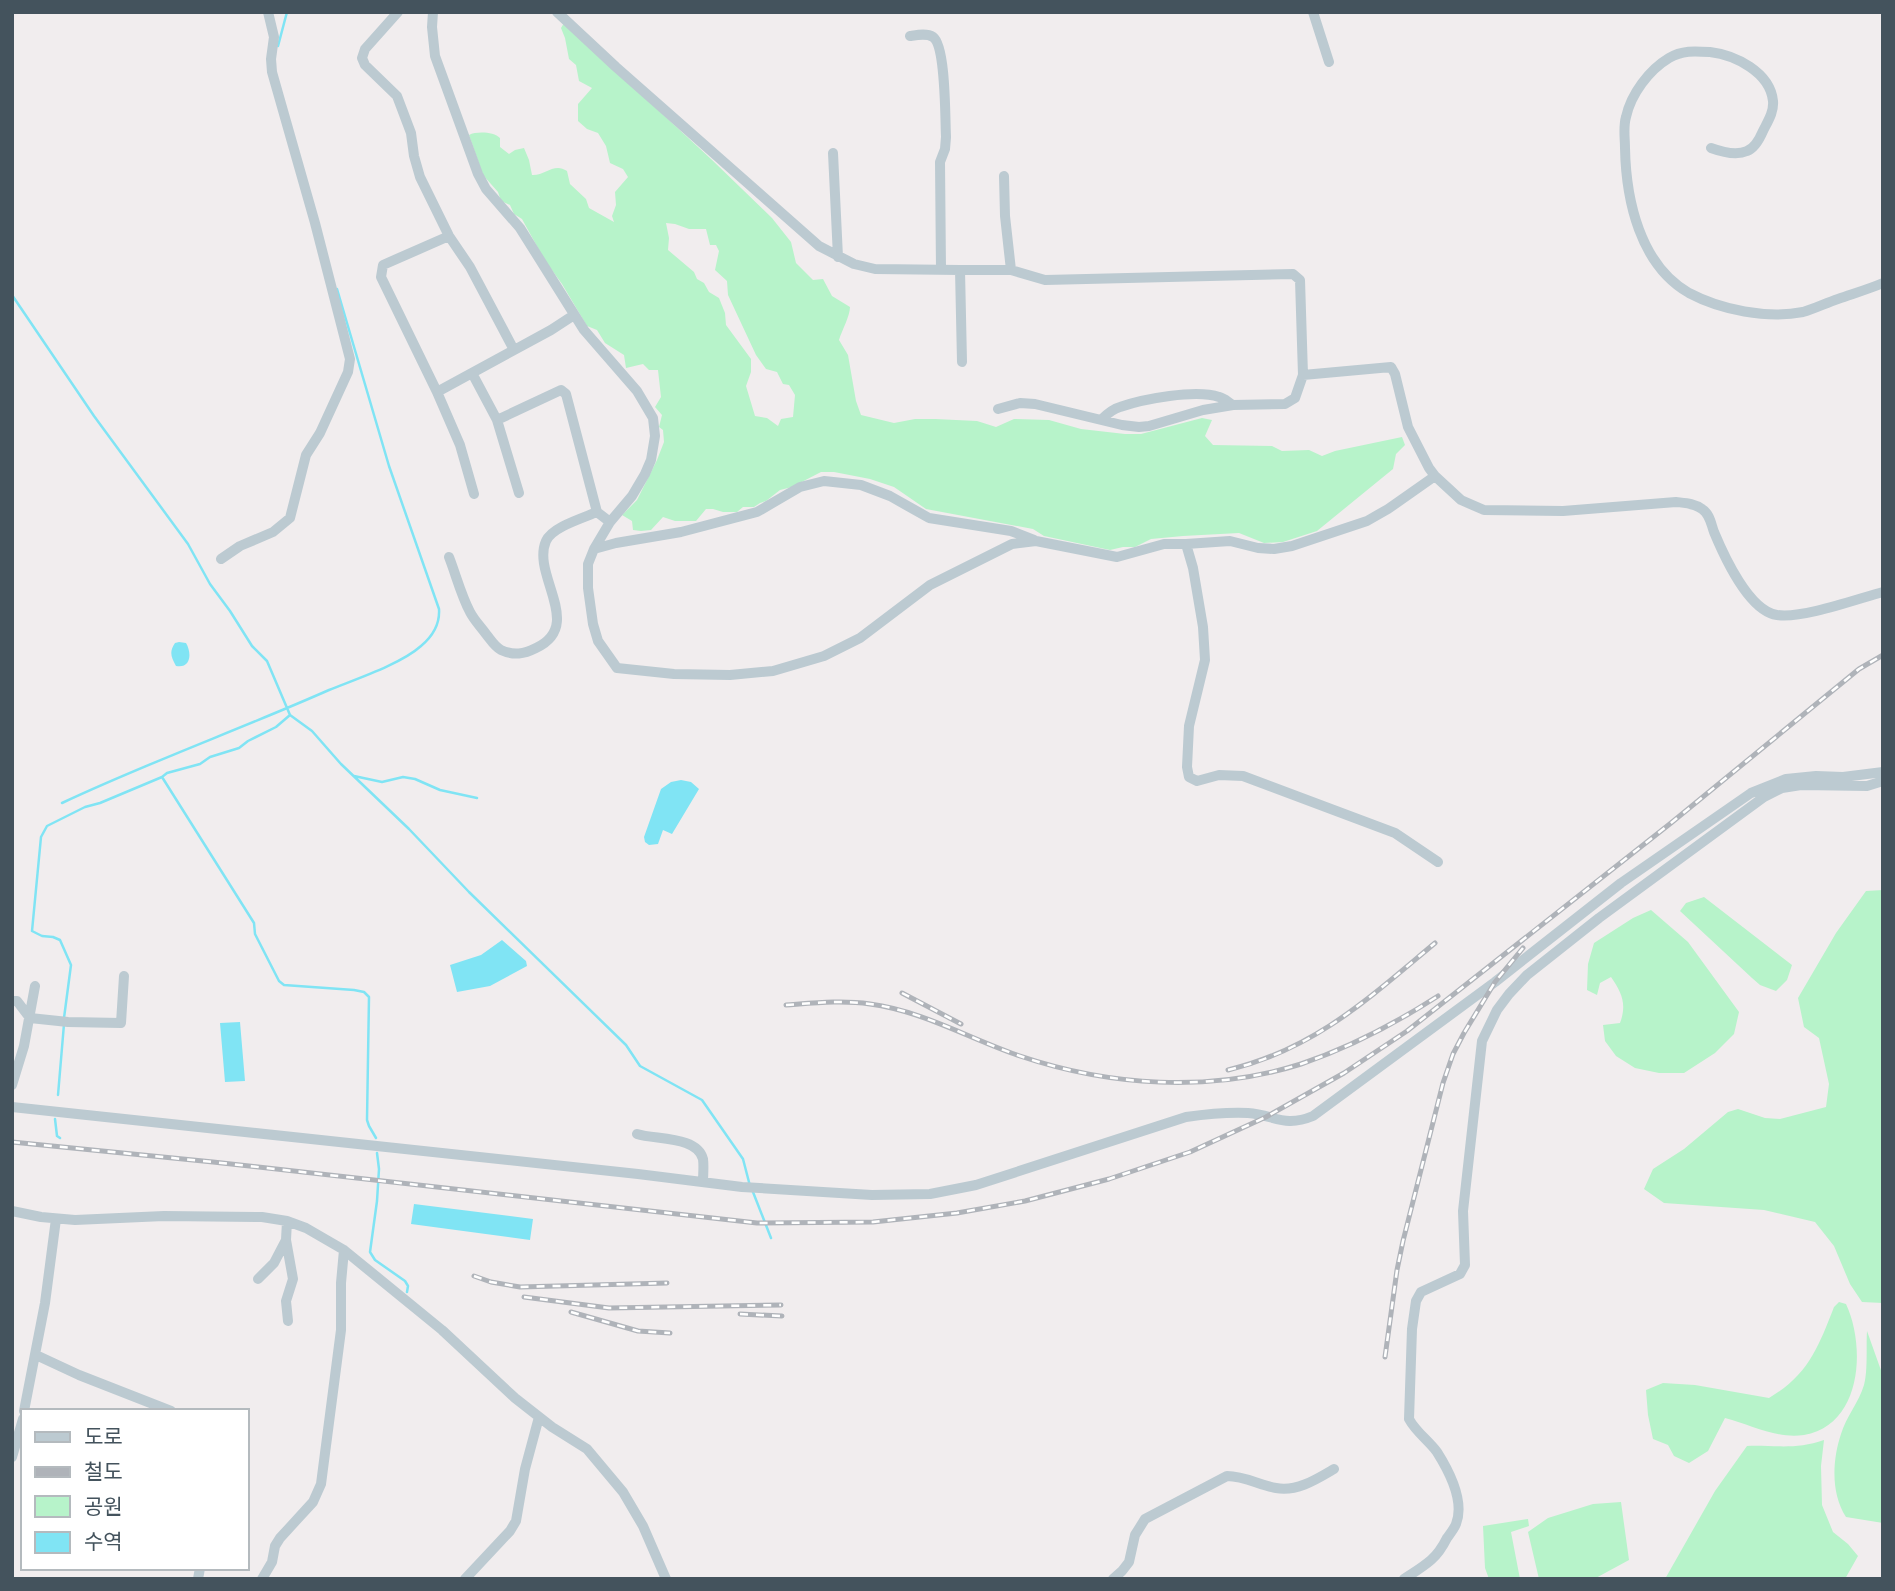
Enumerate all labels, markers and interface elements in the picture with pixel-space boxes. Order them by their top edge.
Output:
legend [21,1409,248,1570]
text: 도로 [84,1427,123,1448]
text: 철도 [84,1461,123,1483]
text: 공원 [84,1496,123,1518]
text: 수역 [84,1531,123,1553]

